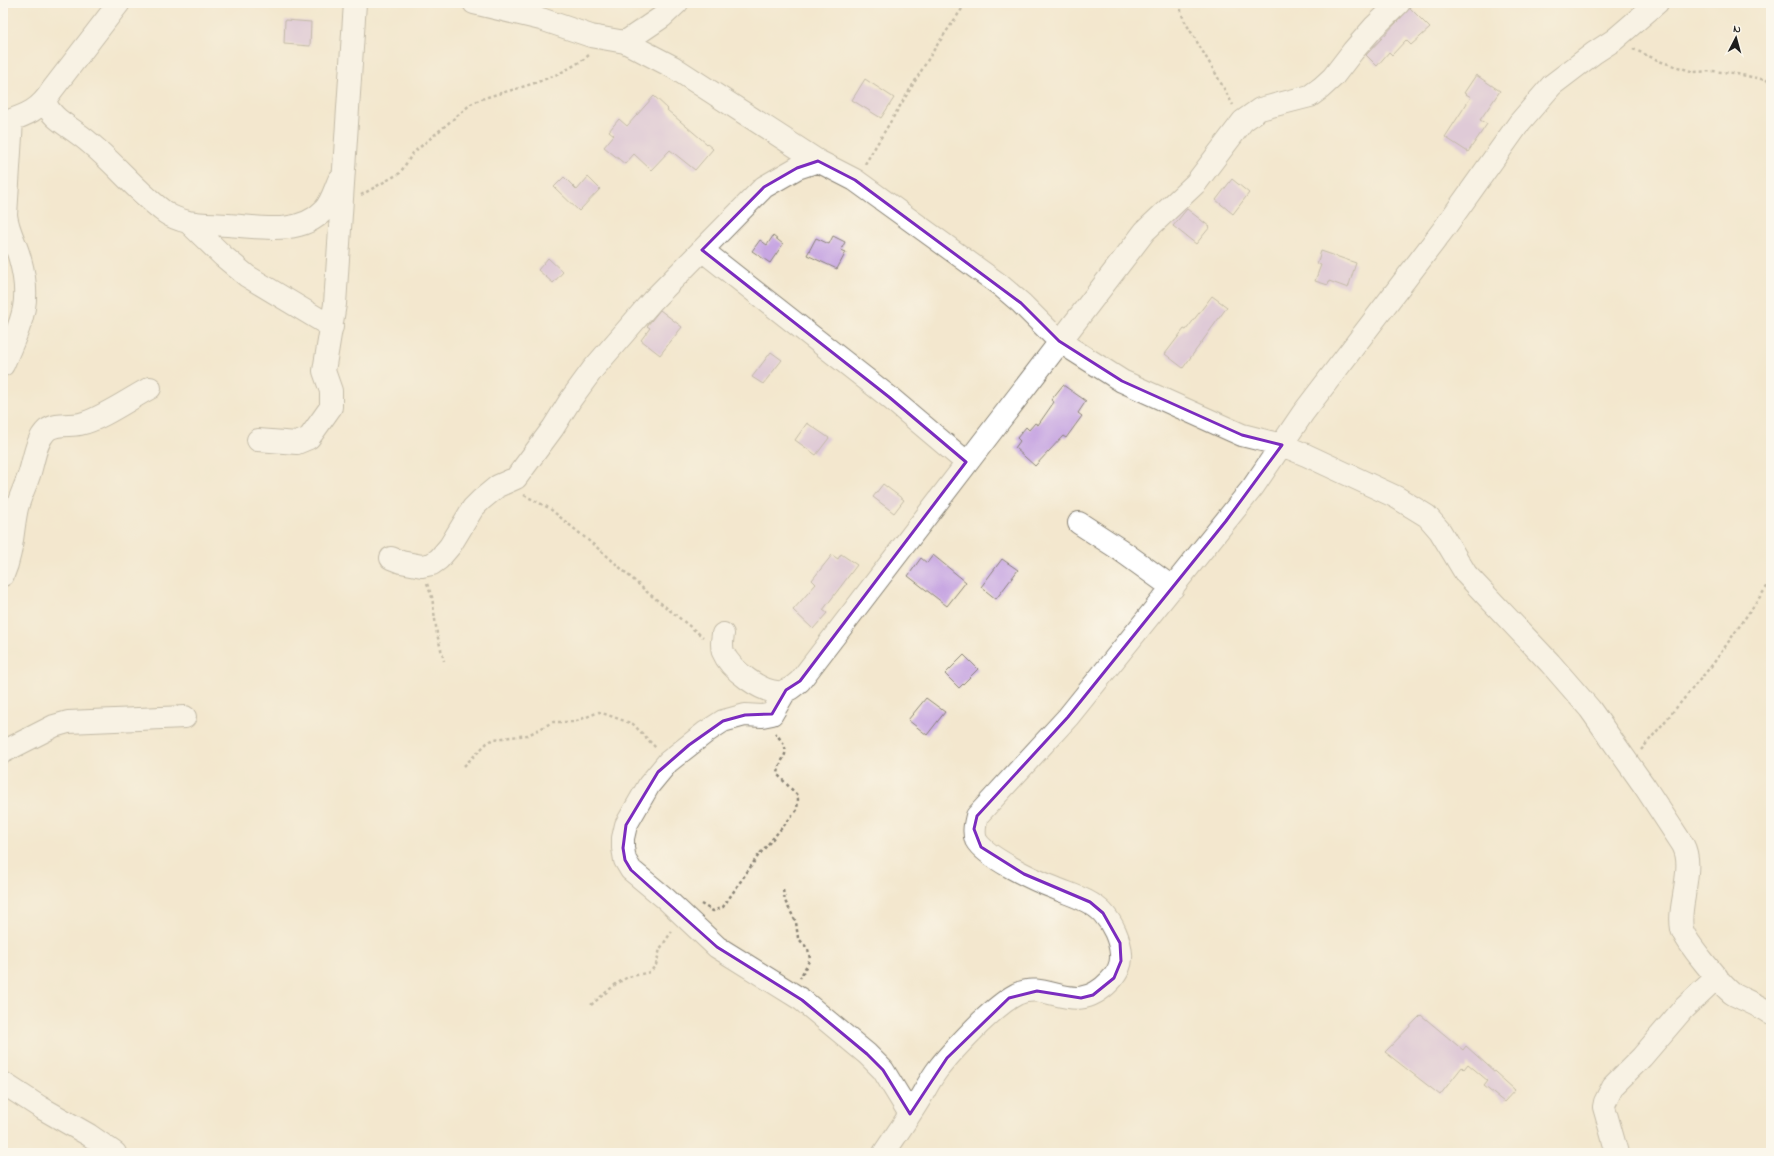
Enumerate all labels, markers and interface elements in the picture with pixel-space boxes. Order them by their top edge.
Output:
north arrow [1716,18,1756,58]
text: N [1732,21,1741,37]

